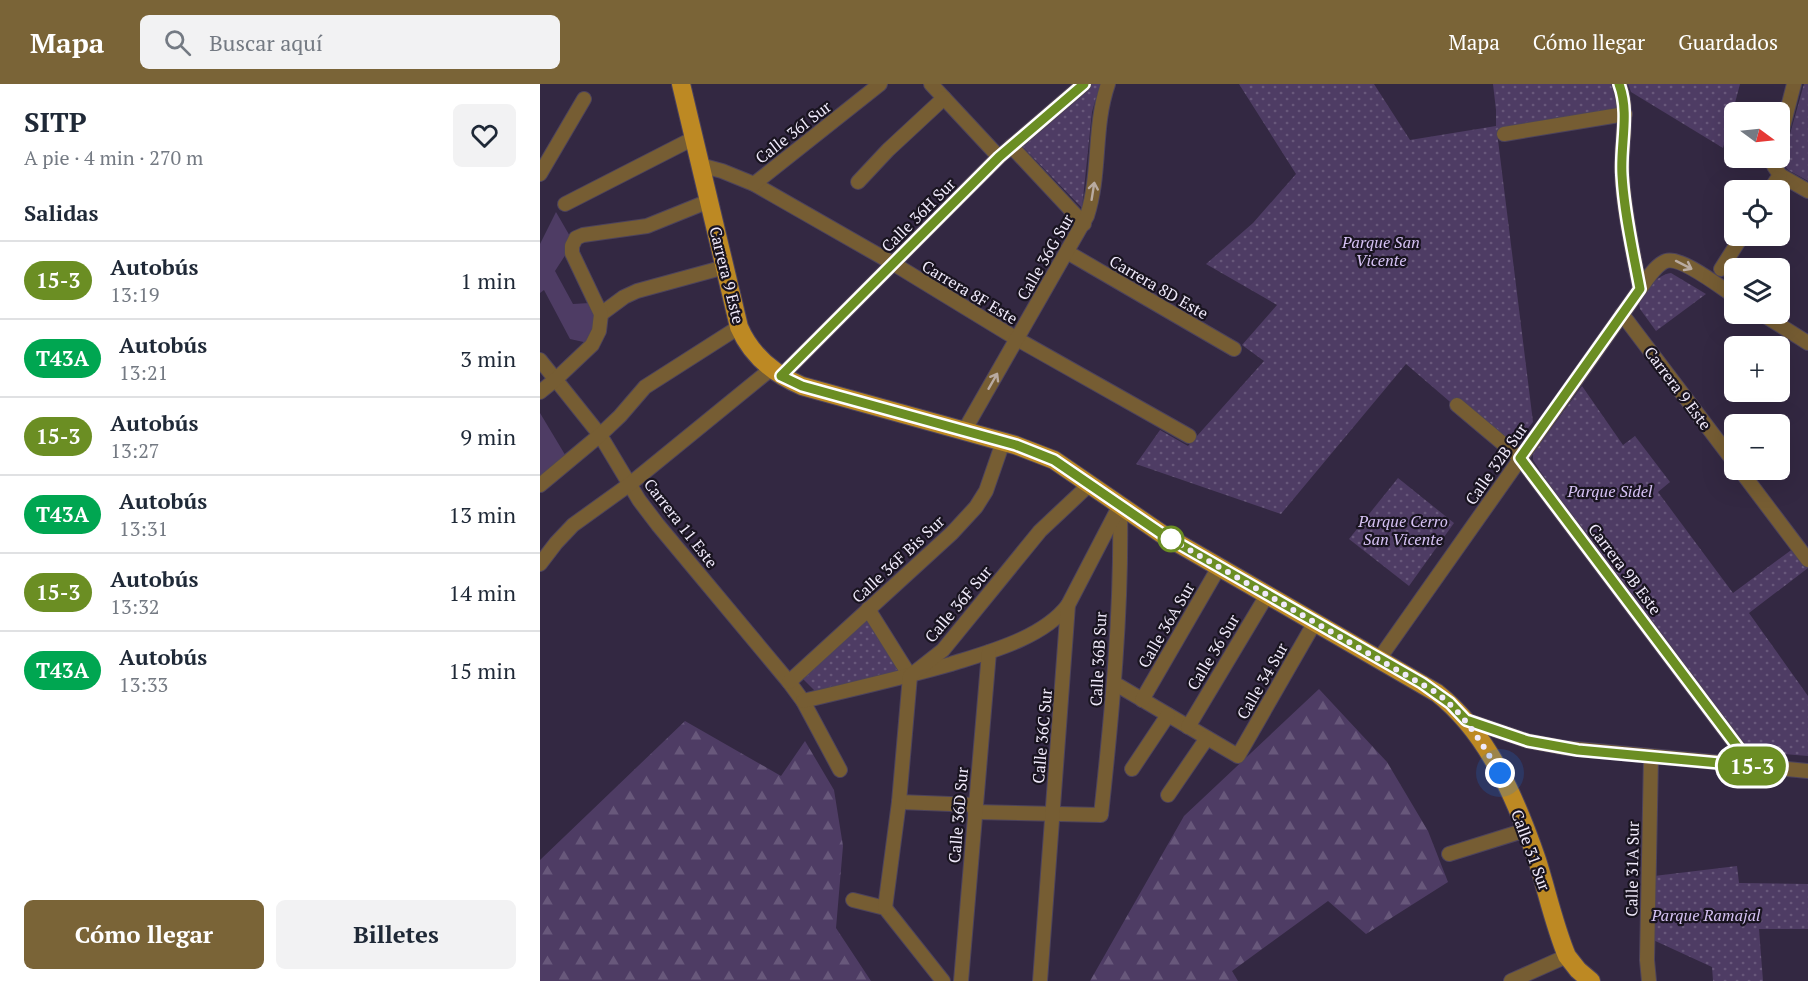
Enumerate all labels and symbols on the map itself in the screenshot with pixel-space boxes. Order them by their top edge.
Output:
street label: Calle 36I Sur [751,95,836,169]
north arrow [1724,102,1790,168]
street label: Calle 36H Sur [876,173,960,257]
one-way arrow [1088,181,1099,201]
street label: Calle 36G Sur [1012,209,1079,304]
street label: Carrera 9 Este [704,224,750,326]
park label: Parque San Vicente [1341,231,1420,271]
street label: Carrera 8D Este [1106,250,1212,324]
street label: Carrera 8F Este [918,255,1022,329]
one-way arrow [1675,260,1693,272]
street label: Carrera 9 Este [1639,342,1717,434]
one-way arrow [987,373,999,390]
street label: Calle 32B Sur [1460,418,1533,509]
street label: Carrera 11 Este [639,474,723,572]
park label: Parque Sidel [1566,480,1653,502]
street label: Calle 36F Bis Sur [847,510,950,608]
park label: Parque Cerro San Vicente [1357,510,1448,550]
street label: Carrera 9B Este [1583,519,1667,619]
unlabelled marker [1158,526,1184,552]
street label: Calle 36F Sur [920,560,997,647]
street label: Calle 36A Sur [1133,577,1200,672]
street label: Calle 36 Sur [1182,609,1245,694]
street label: Calle 36B Sur [1085,610,1112,707]
street label: Calle 34 Sur [1231,638,1293,723]
street label: Calle 36C Sur [1027,687,1057,784]
line badge: 15-3 [1710,746,1794,786]
your location [1485,758,1515,788]
street label: Calle 36D Sur [943,765,973,864]
street label: Calle 31 Sur [1506,806,1556,894]
street label: Calle 31A Sur [1620,820,1644,917]
park label: Parque Ramajal [1650,904,1761,926]

